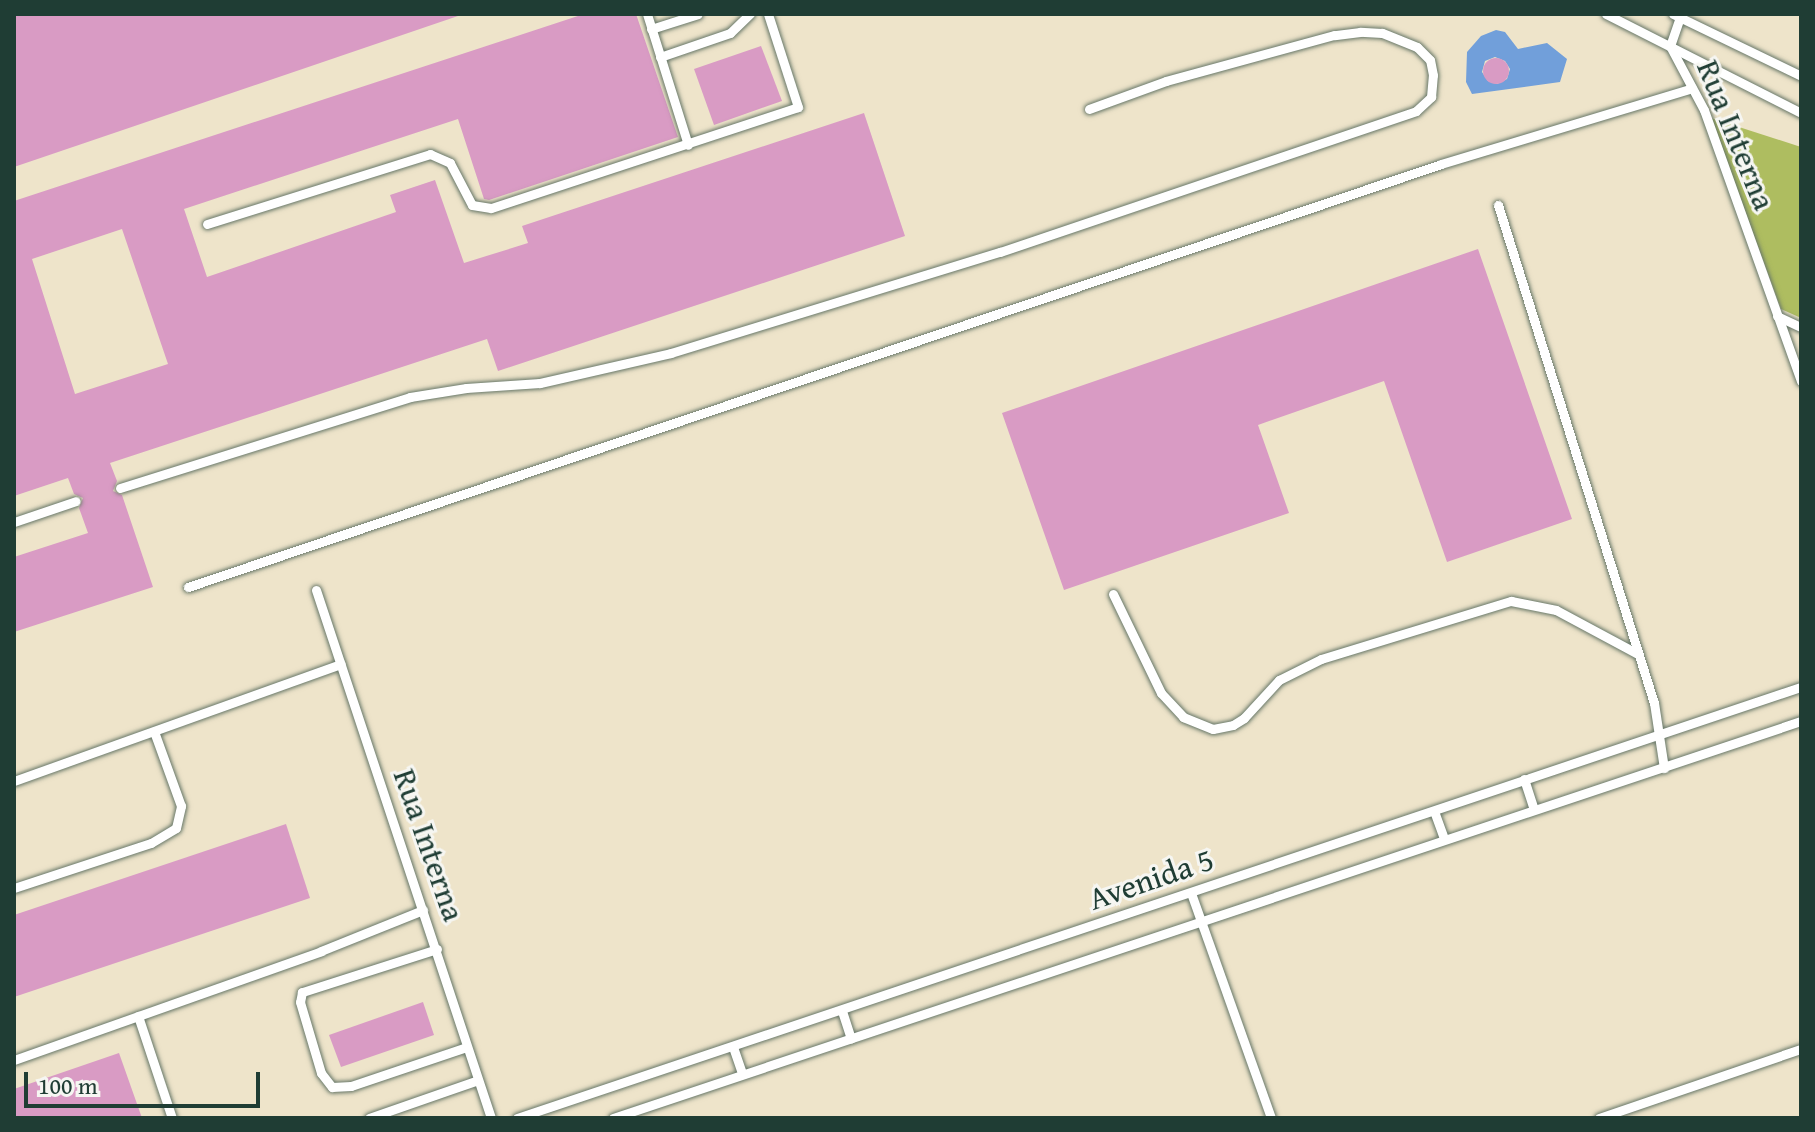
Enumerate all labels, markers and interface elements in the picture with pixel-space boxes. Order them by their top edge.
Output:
street label: Rua Interna [1689,54,1783,216]
street label: Rua Interna [385,764,473,926]
street label: Avenida 5 [1083,840,1219,918]
scale bar [28,1056,264,1106]
text: 100 m [38,1068,98,1103]

